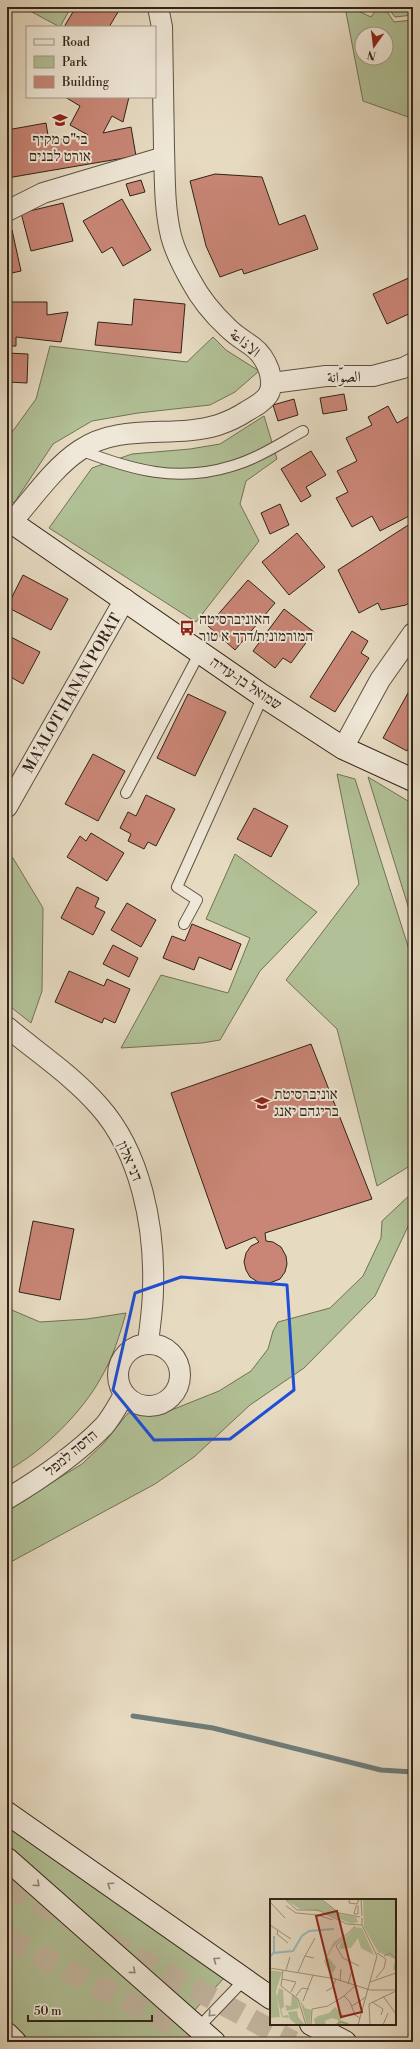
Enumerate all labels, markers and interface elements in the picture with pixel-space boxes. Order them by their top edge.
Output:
legend [26,26,156,98]
north arrow [354,26,394,66]
text: Road [62,35,90,50]
text: N [366,47,378,63]
text: Park [62,55,88,70]
text: Building [61,75,110,90]
school or university icon: בי"ס מקיף אורט לבנים [51,111,69,129]
place label: בי"ס מקיף אורט לבנים [29,130,91,166]
street label: الاذاعة [225,325,264,362]
street label: الصوّانة [327,366,361,387]
street label: MA’ALOT HANAN PORAT [19,610,126,777]
place label: האוניברסיטה המורמונית/דרך א טור [199,610,313,646]
bus stop icon: האוניברסיטה המורמונית/דרך א טור [178,619,196,637]
street label: שמואל בן-עדיה [206,653,285,714]
place label: אוניברסיטת בריגהם יאנג [274,1085,339,1121]
school or university icon: אוניברסיטת בריגהם יאנג [253,1094,271,1112]
street label: דני אלון [113,1138,147,1184]
street label: הדסה למפל [41,1426,102,1481]
one-way arrow [32,1879,39,1886]
one-way arrow [107,1883,114,1890]
inset map [270,1899,396,2025]
one-way arrow [213,1957,220,1965]
one-way arrow [129,1966,136,1973]
scale bar [28,1997,152,2023]
text: 50 m [34,2004,62,2019]
one-way arrow [208,2009,216,2017]

